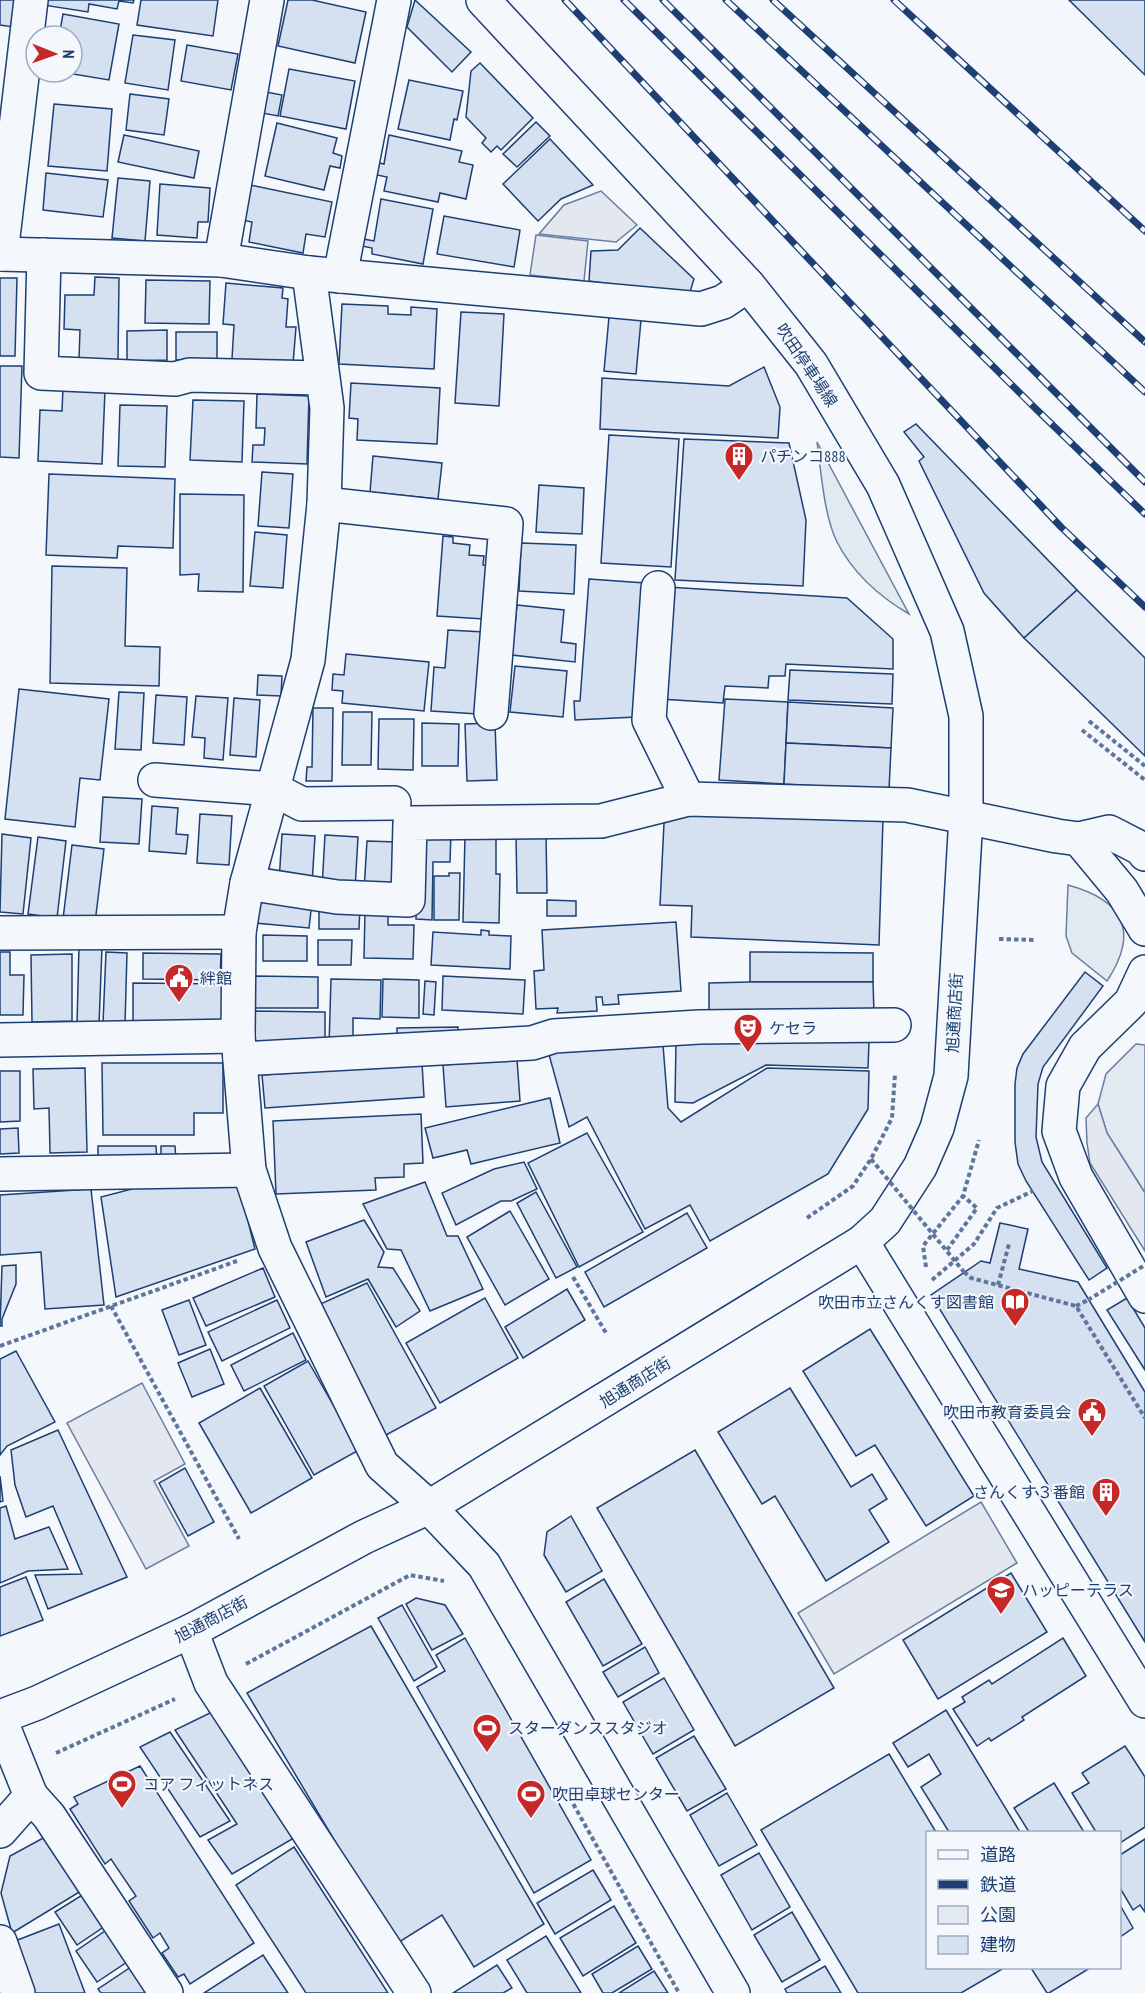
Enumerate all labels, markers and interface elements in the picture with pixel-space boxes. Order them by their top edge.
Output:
north arrow [24,24,84,84]
text: N [59,50,79,59]
street label: 吹田停車場線 [772,320,842,410]
building icon: パチンコ888 [723,440,755,482]
place label: パチンコ888 [760,446,846,466]
public building icon: 絆館 [163,962,195,1004]
place label: 絆館 [200,968,232,988]
street label: 旭通商店街 [942,973,966,1053]
theatre icon: ケセラ [732,1012,764,1054]
place label: ケセラ [769,1018,817,1038]
library icon: 吹田市立さんくす図書館 [999,1286,1031,1328]
place label: 吹田市立さんくす図書館 [818,1292,994,1312]
street label: 旭通商店街 [596,1352,674,1412]
public building icon: 吹田市教育委員会 [1076,1396,1108,1438]
place label: 吹田市教育委員会 [943,1402,1071,1422]
building icon: さんくす３番館 [1090,1476,1122,1518]
place label: さんくす３番館 [973,1482,1085,1502]
school or university icon: ハッピーテラス [985,1574,1017,1616]
place label: ハッピーテラス [1022,1580,1134,1600]
street label: 旭通商店街 [171,1591,251,1647]
sports icon: スターダンススタジオ [471,1712,503,1754]
place label: スターダンススタジオ [508,1718,668,1738]
sports icon: コア フィットネス [106,1768,138,1810]
place label: コア フィットネス [143,1774,274,1794]
sports icon: 吹田卓球センター [515,1778,547,1820]
place label: 吹田卓球センター [552,1784,680,1804]
legend [926,1831,1121,1969]
text: 道路 [980,1843,1016,1866]
text: 鉄道 [980,1873,1016,1896]
text: 公園 [980,1903,1016,1926]
text: 建物 [980,1933,1016,1956]

